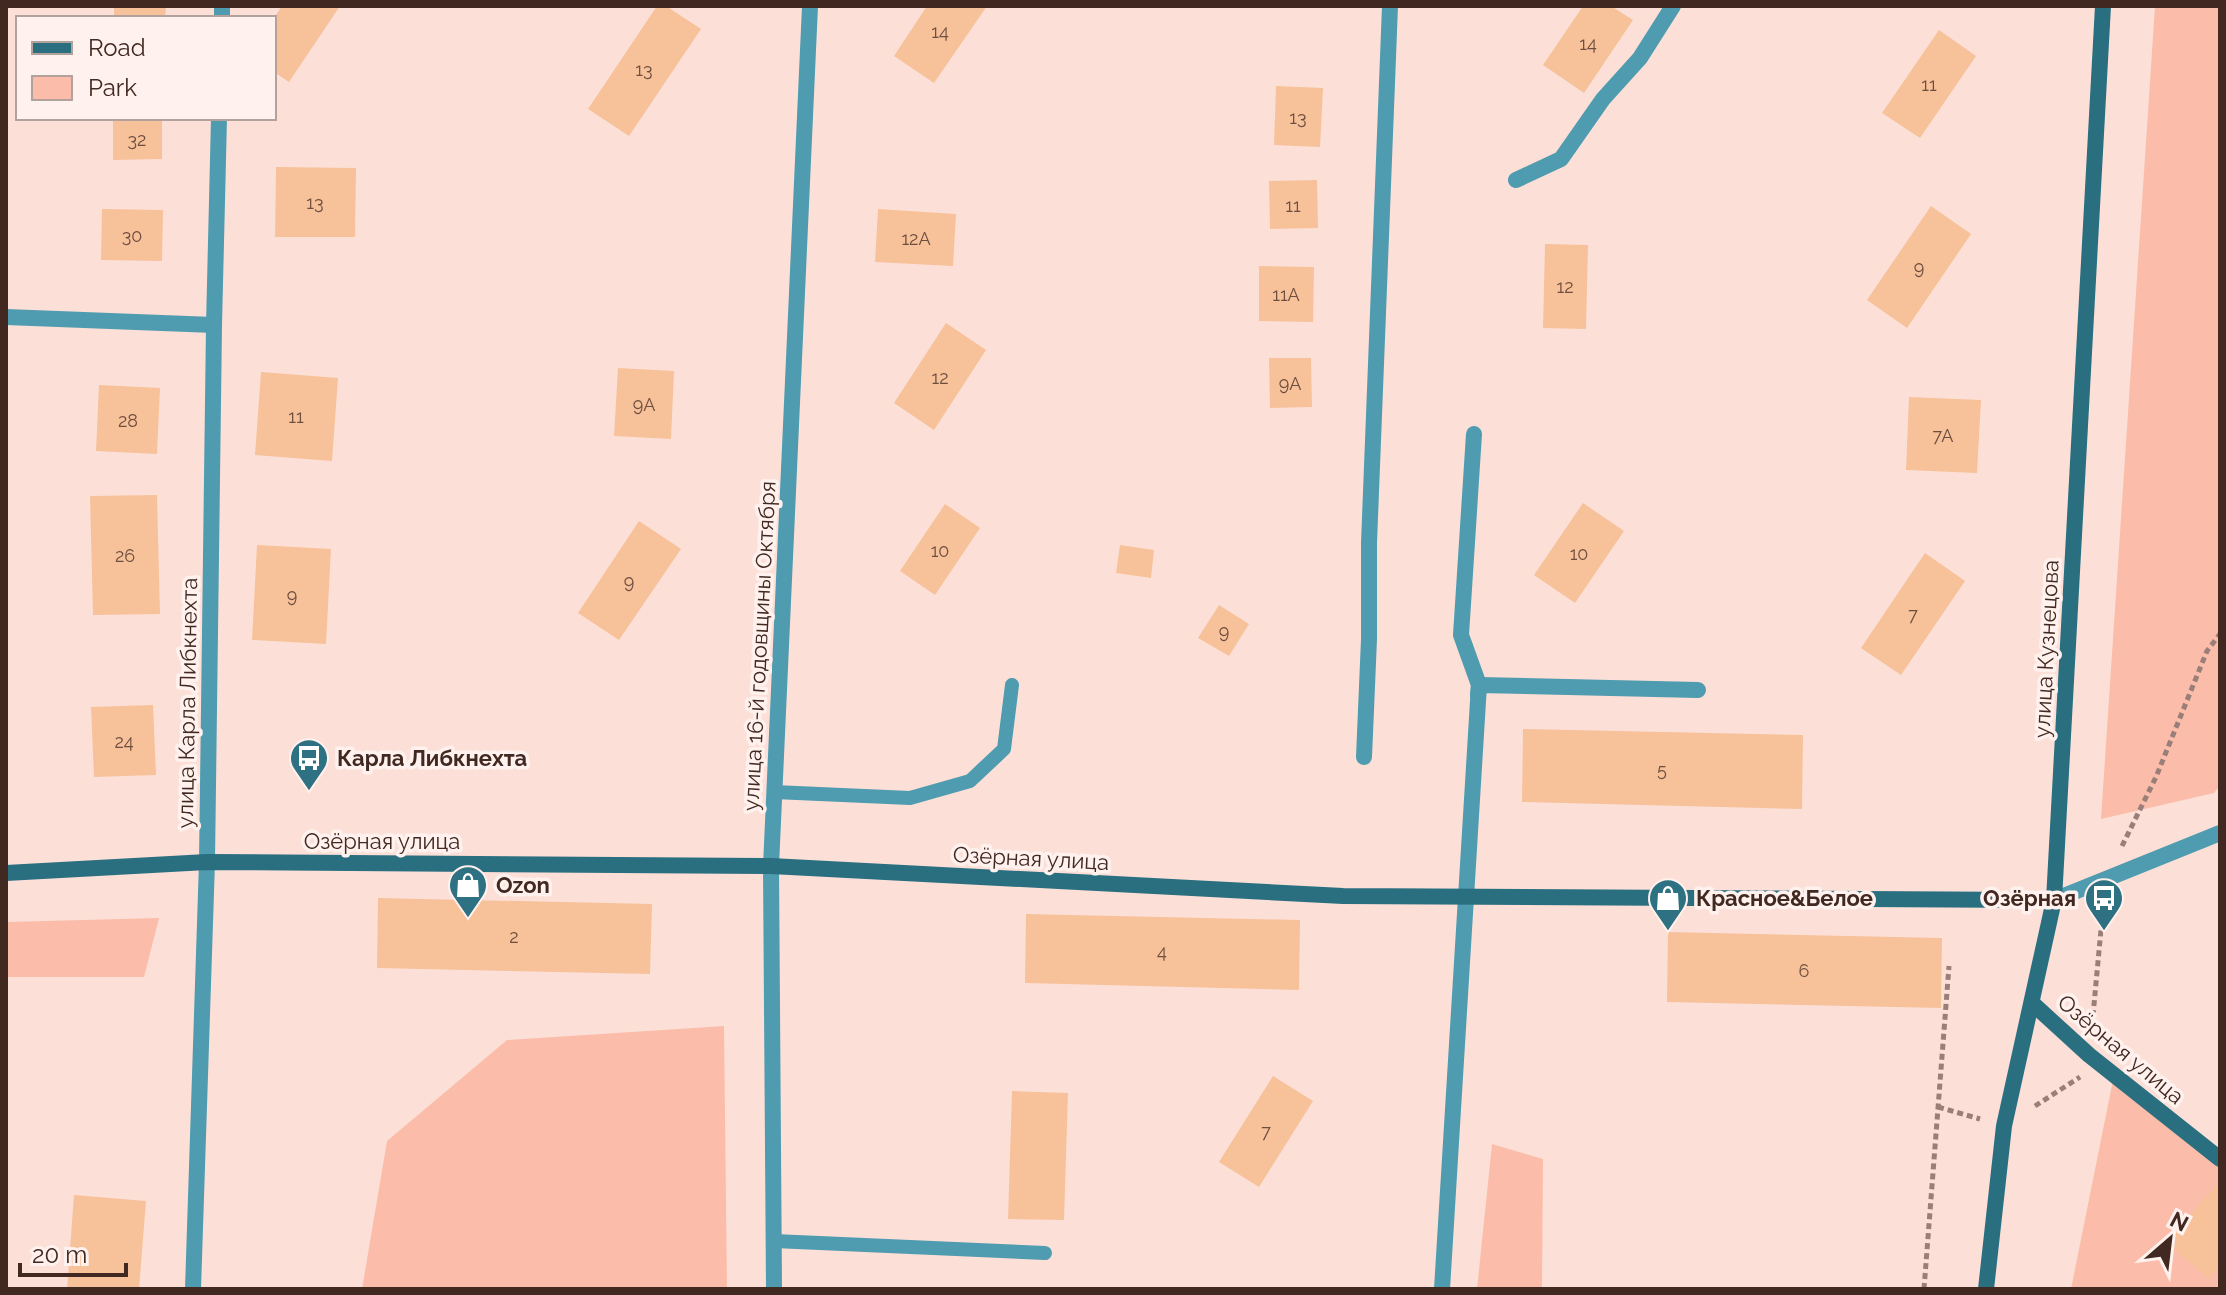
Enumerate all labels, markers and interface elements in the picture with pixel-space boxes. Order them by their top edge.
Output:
legend [16,16,276,120]
house number: 14 [931,21,949,42]
text: Road [88,33,146,62]
house number: 14 [1579,33,1597,54]
house number: 13 [635,59,653,80]
text: Park [88,73,137,102]
house number: 11 [1921,74,1937,95]
house number: 13 [1289,107,1307,128]
house number: 32 [128,129,147,150]
house number: 13 [306,192,324,213]
house number: 11 [1285,195,1301,216]
house number: 30 [122,225,142,246]
house number: 12А [901,228,931,249]
house number: 9 [1914,257,1924,278]
house number: 12 [1556,276,1574,297]
house number: 11А [1272,284,1300,305]
house number: 12 [931,367,949,388]
house number: 9А [1279,373,1301,394]
house number: 9А [633,394,655,415]
house number: 11 [288,406,304,427]
house number: 28 [118,410,138,431]
house number: 7А [1933,425,1954,446]
street label: улица 16-й годовщины Октября [737,480,781,812]
house number: 10 [931,540,949,561]
house number: 10 [1570,543,1588,564]
house number: 26 [115,545,135,566]
street label: улица Кузнецова [2028,559,2064,739]
house number: 9 [624,571,634,592]
street label: улица Карла Либкнехта [172,577,202,829]
house number: 9 [287,585,297,606]
house number: 7 [1908,604,1918,625]
house number: 9 [1219,621,1229,642]
house number: 24 [114,731,134,752]
bus stop icon: Карла Либкнехта [288,737,330,792]
place label: Карла Либкнехта [337,745,527,771]
house number: 5 [1657,759,1667,780]
street label: Озёрная улица [304,828,460,854]
street label: Озёрная улица [952,841,1110,875]
shop icon: Ozon [447,864,489,919]
place label: Ozon [496,872,550,898]
shop icon: Красное&Белое [1647,877,1689,932]
bus stop icon: Озёрная [2083,877,2125,932]
place label: Красное&Белое [1696,885,1873,911]
place label: Озёрная [1983,885,2076,911]
house number: 2 [509,926,519,947]
house number: 4 [1157,941,1167,962]
house number: 6 [1799,960,1810,981]
street label: Озёрная улица [2053,989,2189,1109]
house number: 7 [1261,1121,1271,1142]
north arrow [2130,1199,2210,1279]
text: N [2166,1206,2193,1237]
scale bar [20,1227,126,1277]
text: 20 m [32,1240,87,1269]

